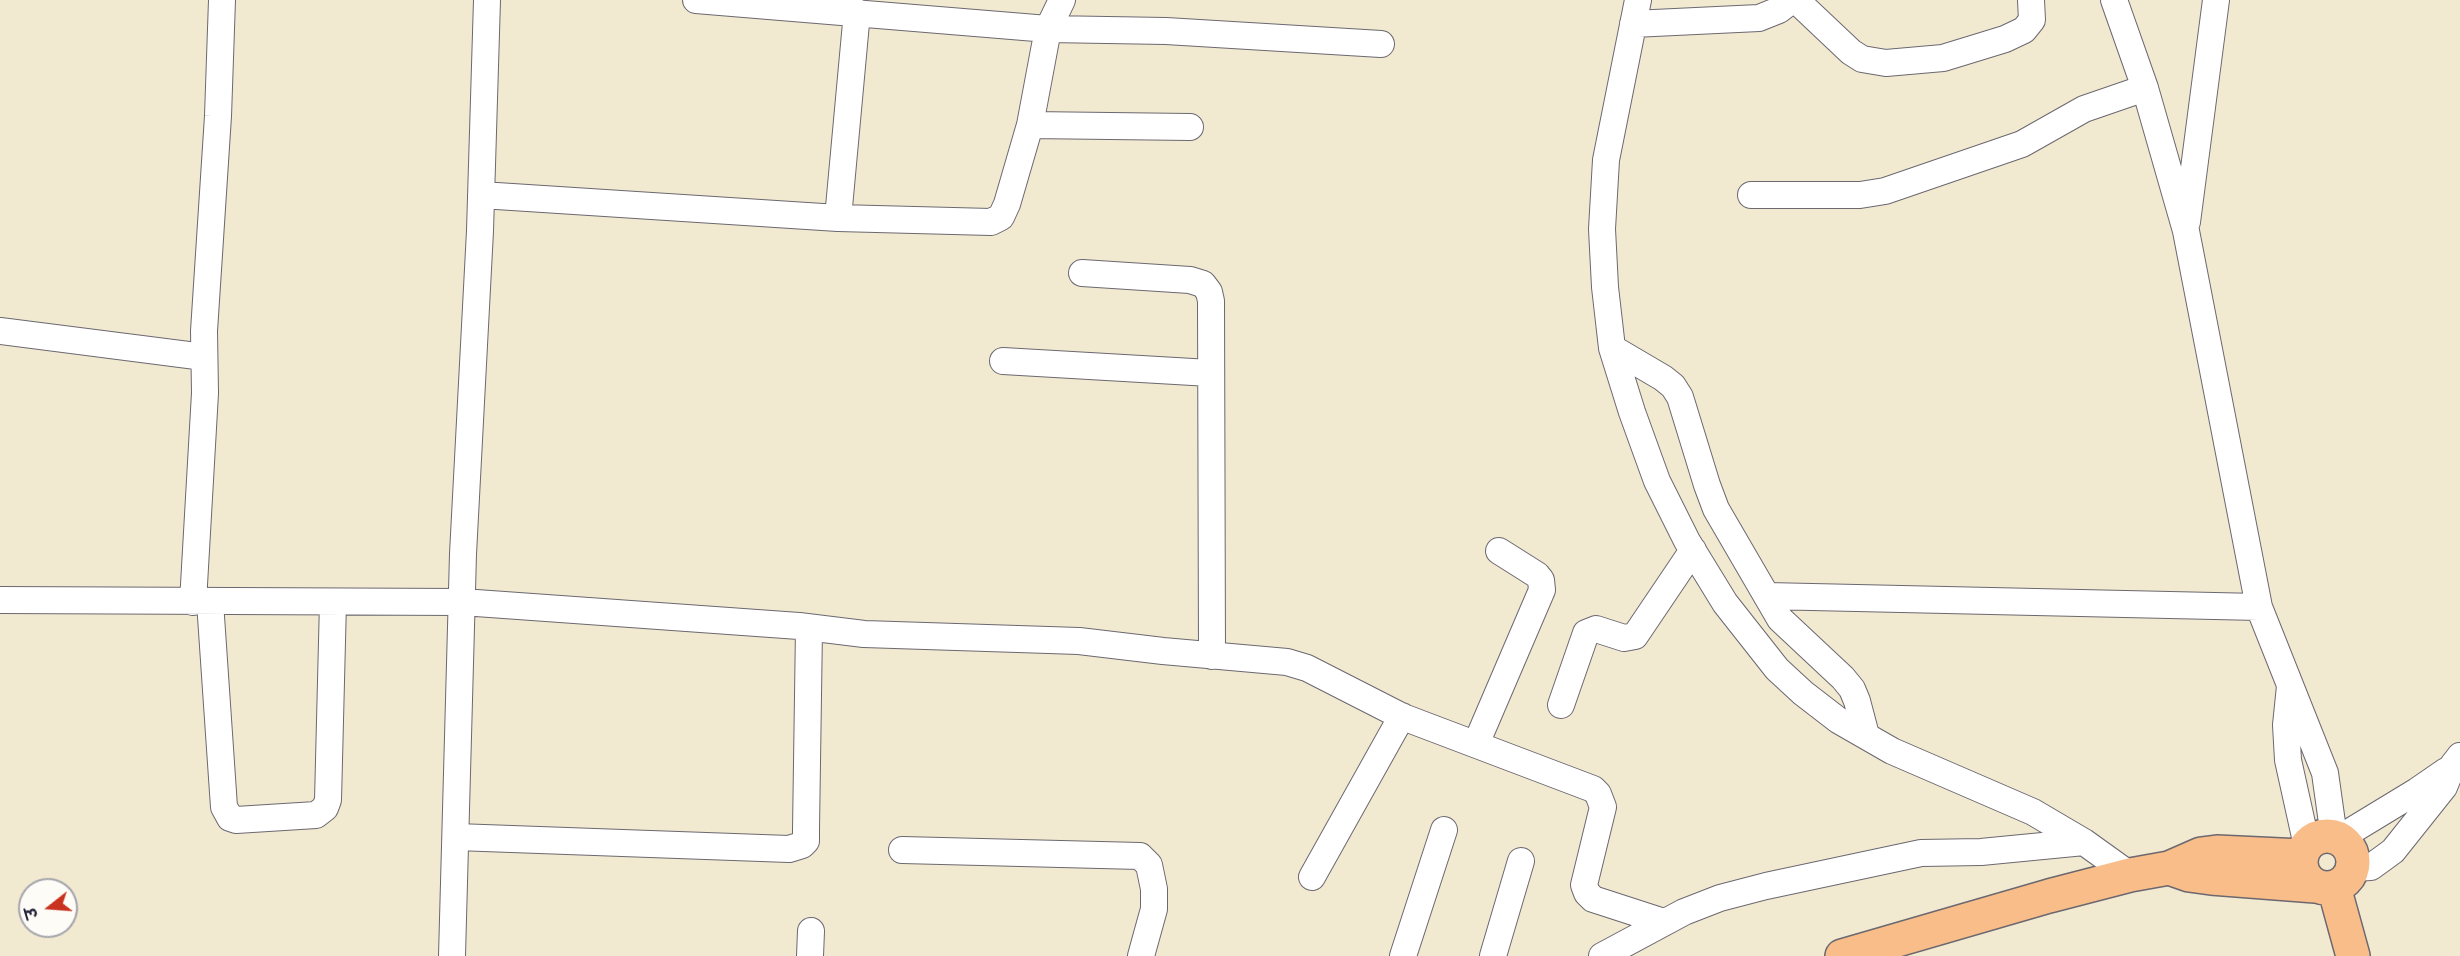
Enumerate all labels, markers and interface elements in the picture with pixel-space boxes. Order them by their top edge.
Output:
north arrow [18,878,78,938]
text: उ [20,904,46,921]

